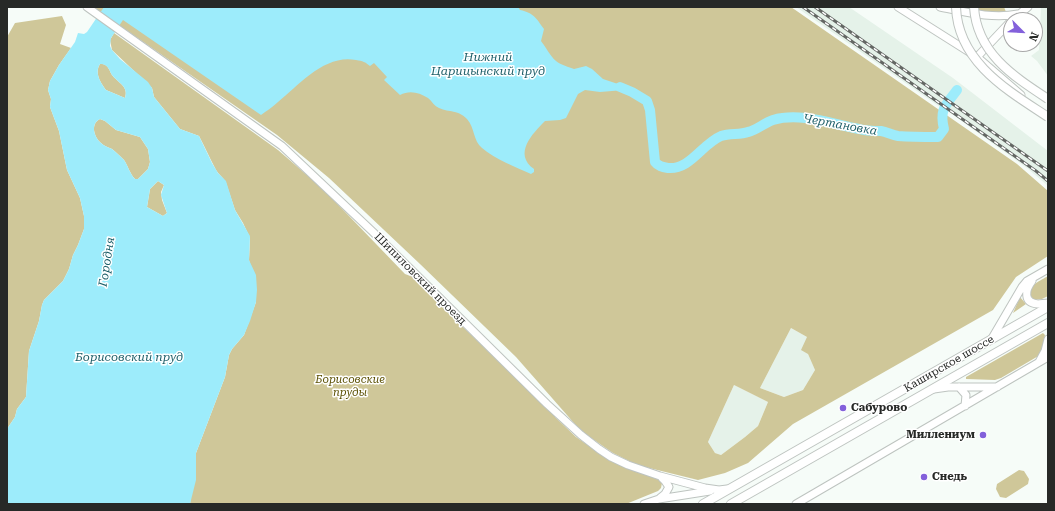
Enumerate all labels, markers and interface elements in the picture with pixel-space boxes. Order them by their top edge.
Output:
north arrow [1003,12,1043,52]
text: N [1026,30,1041,43]
water label: Нижний Царицынский пруд [431,50,545,78]
water label: Чертановка [802,111,878,139]
street label: Шипиловский проезд [371,230,469,328]
water label: Городня [96,236,118,288]
street label: Каширское шоссе [902,333,996,395]
water label: Борисовский пруд [75,350,183,364]
park label: Борисовские пруды [315,373,385,399]
place label: Сабурово [851,401,907,415]
marker: Сабурово [838,403,848,413]
place label: Миллениум [906,428,975,442]
marker: Миллениум [978,430,988,440]
place label: Снедь [932,470,967,484]
marker: Снедь [919,472,929,482]

